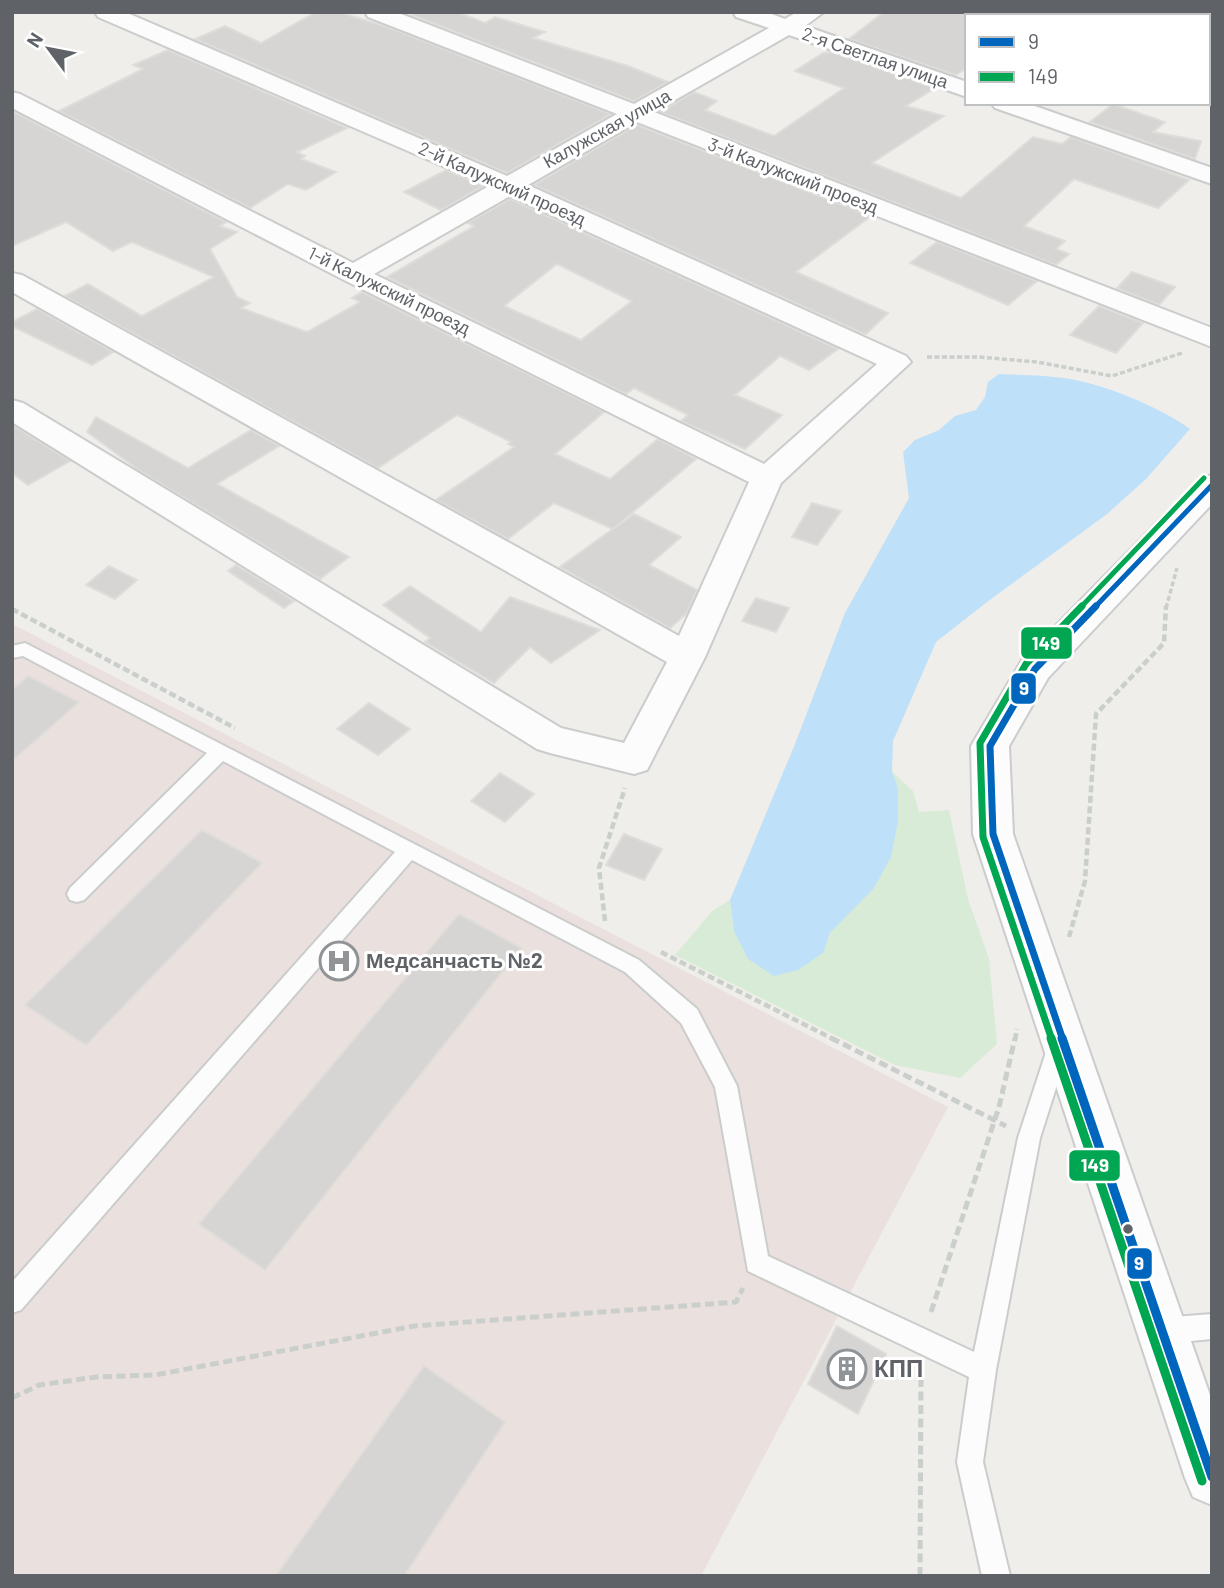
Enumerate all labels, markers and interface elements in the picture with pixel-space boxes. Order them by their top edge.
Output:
north arrow [14,14,84,84]
legend [965,14,1210,105]
street label: 2-я Светлая улица [799,22,952,93]
text: N [21,28,47,51]
text: 9 [1028,28,1039,53]
text: 149 [1028,63,1058,88]
street label: Калужская улица [539,84,675,172]
street label: 3-й Калужский проезд [705,132,882,218]
street label: 2-й Калужский проезд [415,136,590,230]
street label: 1-й Калужский проезд [305,241,475,339]
line badge: 149 [1020,626,1073,660]
text: 149 [1032,631,1060,654]
line badge: 9 [1010,672,1037,705]
text: 9 [1019,676,1029,699]
hospital icon: Медсанчасть №2 [318,940,360,982]
place label: Медсанчасть №2 [366,947,543,972]
line badge: 149 [1068,1149,1121,1182]
text: 149 [1081,1153,1109,1176]
unlabelled marker [1121,1222,1135,1236]
line badge: 9 [1126,1247,1153,1280]
text: 9 [1134,1251,1144,1274]
building icon: КПП [826,1348,868,1390]
place label: КПП [874,1353,923,1382]

